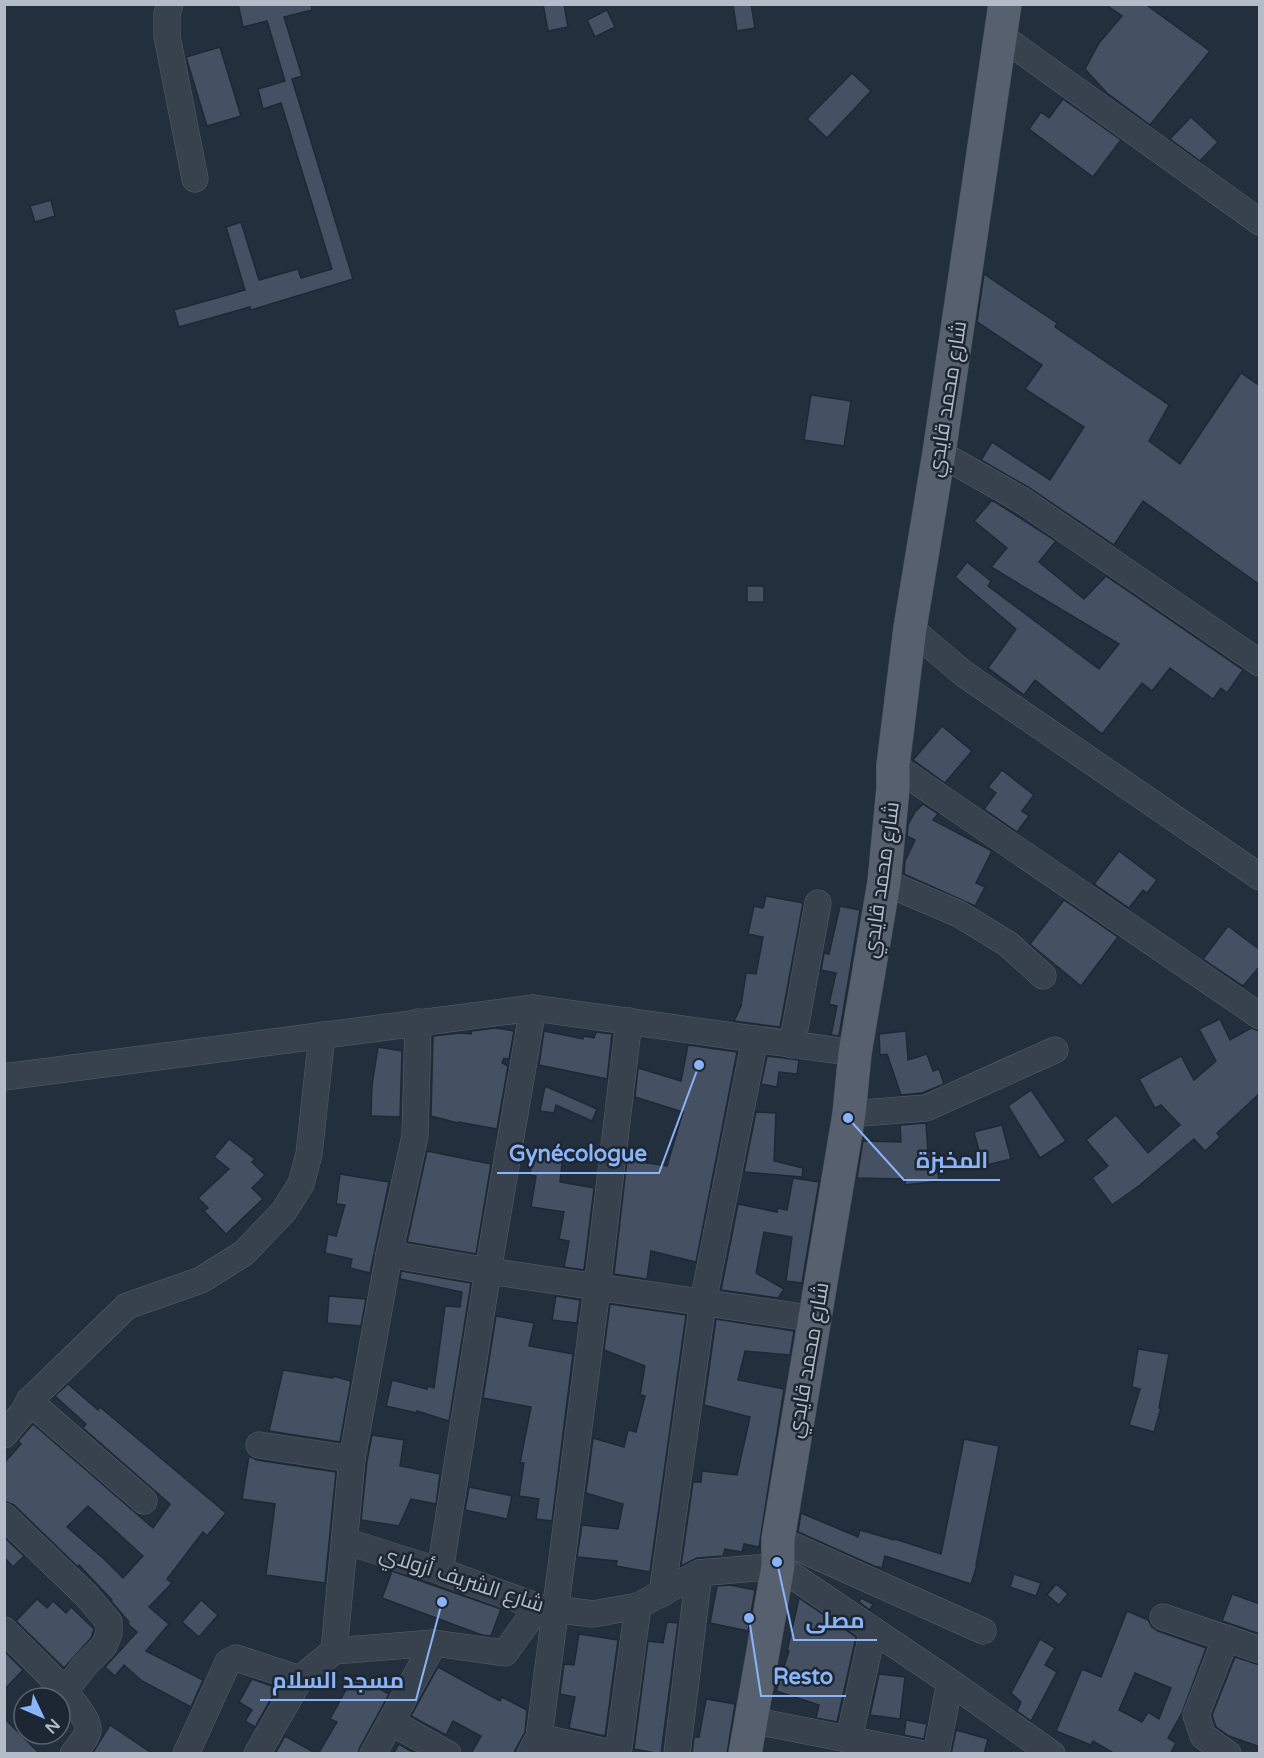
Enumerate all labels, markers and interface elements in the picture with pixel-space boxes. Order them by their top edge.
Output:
street label: شارع محمد قايدي [923,319,975,479]
street label: شارع محمد قايدي [858,800,908,960]
callout: Gynécologue [497,1133,659,1173]
callout: المخبزة [904,1140,1000,1180]
text: Gynécologue [509,1141,647,1167]
text: المخبزة [916,1148,988,1174]
street label: شارع محمد قايدي [782,1280,837,1440]
street label: شارع الشريف أزولاي [376,1540,548,1621]
callout: مصلى [794,1600,877,1640]
text: مصلى [805,1608,865,1634]
callout: Resto [761,1656,846,1696]
callout: مسجد السلام [260,1660,416,1700]
text: Resto [773,1664,833,1690]
text: مسجد السلام [272,1668,404,1696]
north arrow [12,1686,72,1746]
text: N [40,1714,64,1737]

